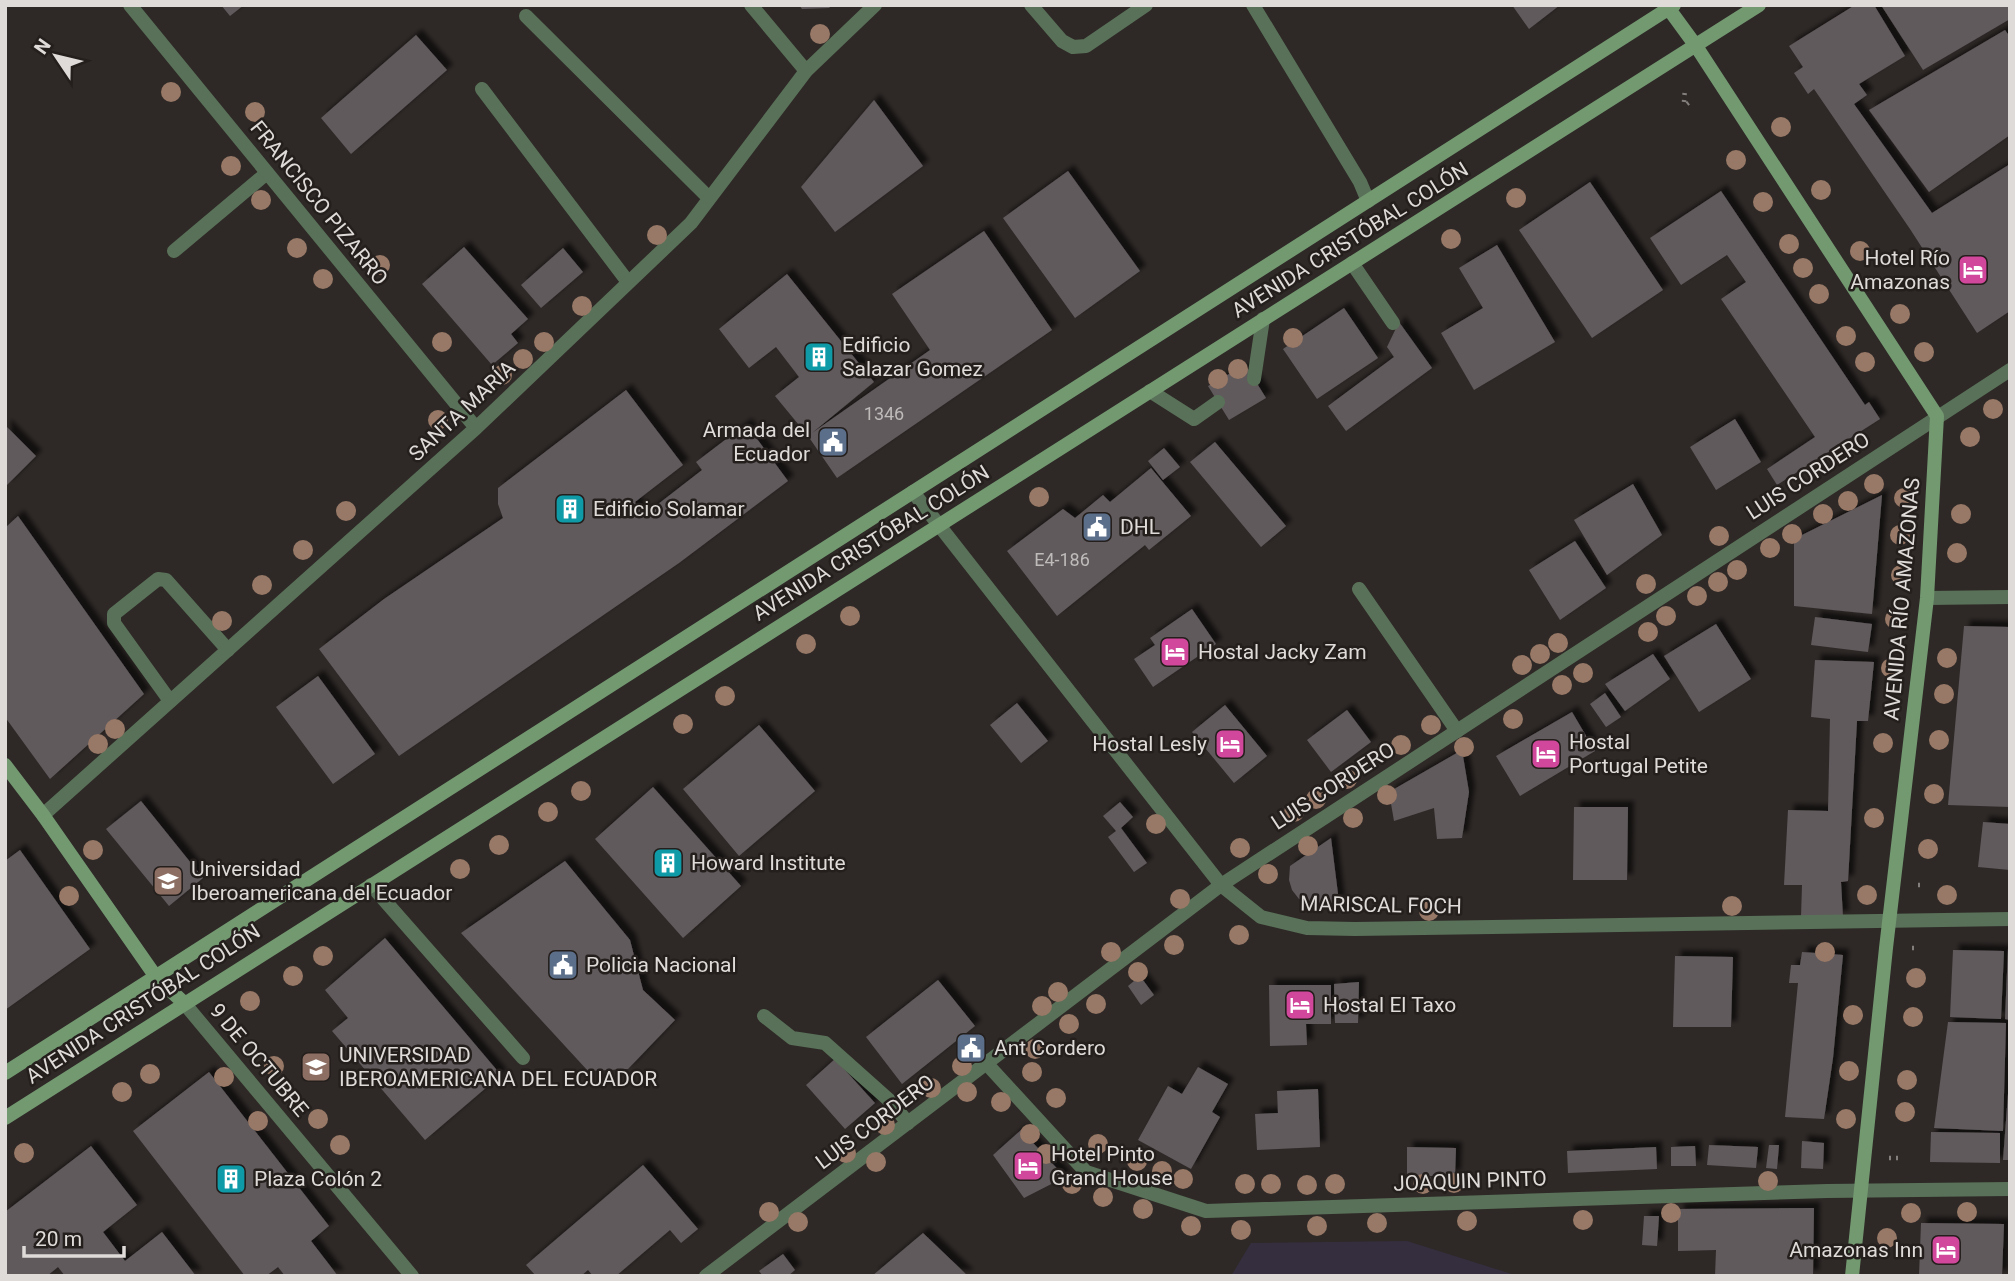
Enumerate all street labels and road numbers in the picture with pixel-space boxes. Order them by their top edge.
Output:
street label: FRANCISCO PIZARRO [245,116,393,290]
street label: AVENIDA CRISTÓBAL COLÓN [1227,157,1473,323]
street label: SANTA MARÍA [404,356,520,466]
street label: LUIS CORDERO [1742,427,1874,525]
street label: AVENIDA CRISTÓBAL COLÓN [748,460,994,626]
street label: AVENIDA RÍO AMAZONAS [1879,477,1925,721]
street label: LUIS CORDERO [1267,737,1399,835]
street label: MARISCAL FOCH [1300,892,1462,918]
street label: AVENIDA CRISTÓBAL COLÓN [21,919,265,1089]
street label: 9 DE OCTUBRE [205,999,313,1121]
street label: LUIS CORDERO [811,1070,939,1174]
street label: JOAQUIN PINTO [1393,1166,1547,1196]

